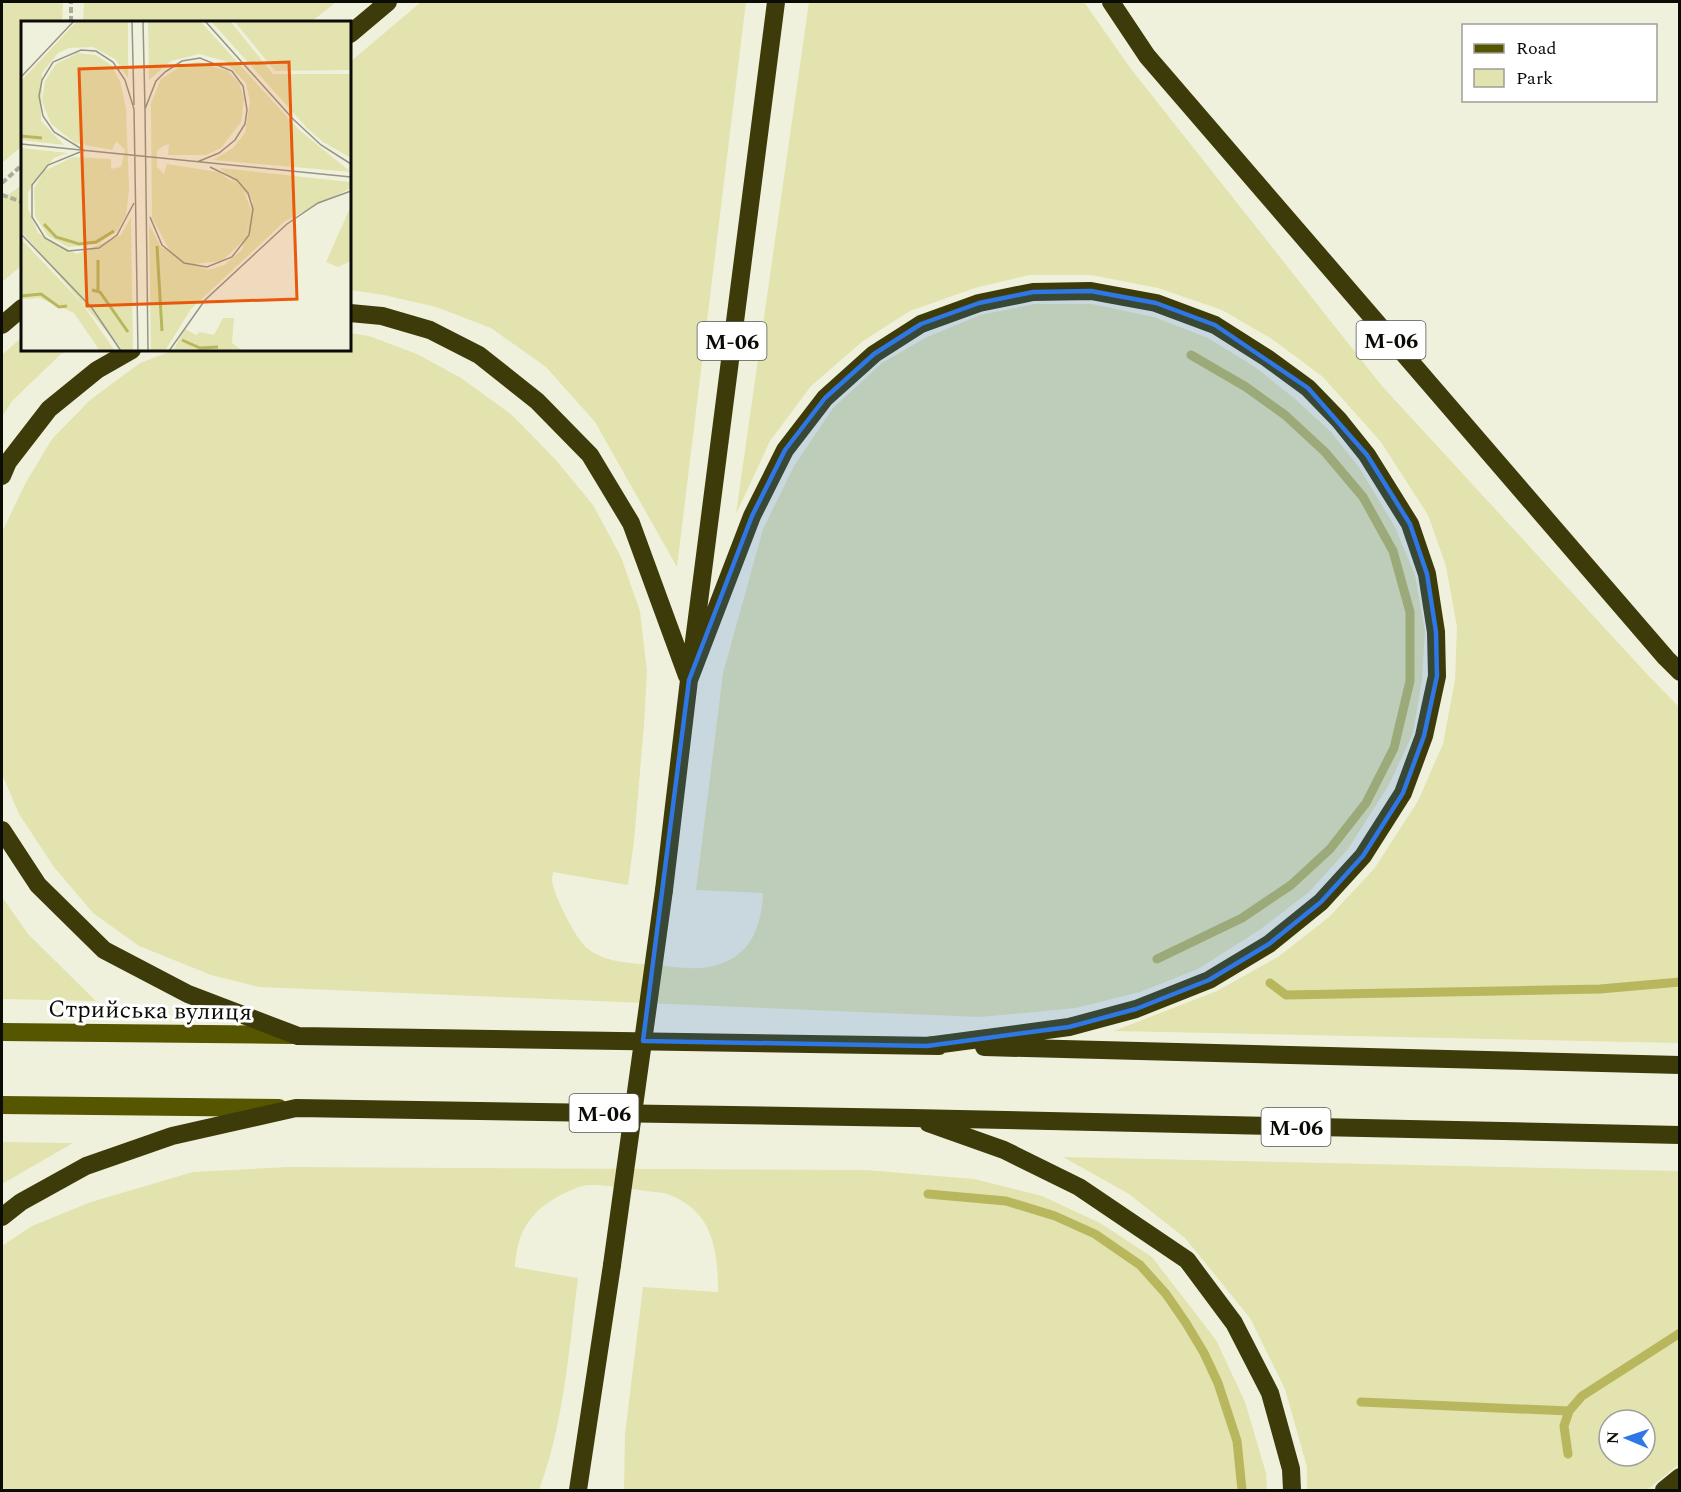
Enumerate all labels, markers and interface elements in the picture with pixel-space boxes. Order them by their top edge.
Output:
inset map [21,21,351,351]
legend [1462,24,1657,102]
text: Road [1516,35,1557,62]
text: Park [1516,65,1553,92]
road number: М-06 [1356,321,1426,359]
road number: М-06 [698,322,766,360]
street label: Стрийська вулиця [48,991,252,1031]
road number: М-06 [570,1094,638,1132]
road number: М-06 [1262,1108,1330,1146]
north arrow [1597,1408,1657,1468]
text: N [1601,1431,1625,1444]

